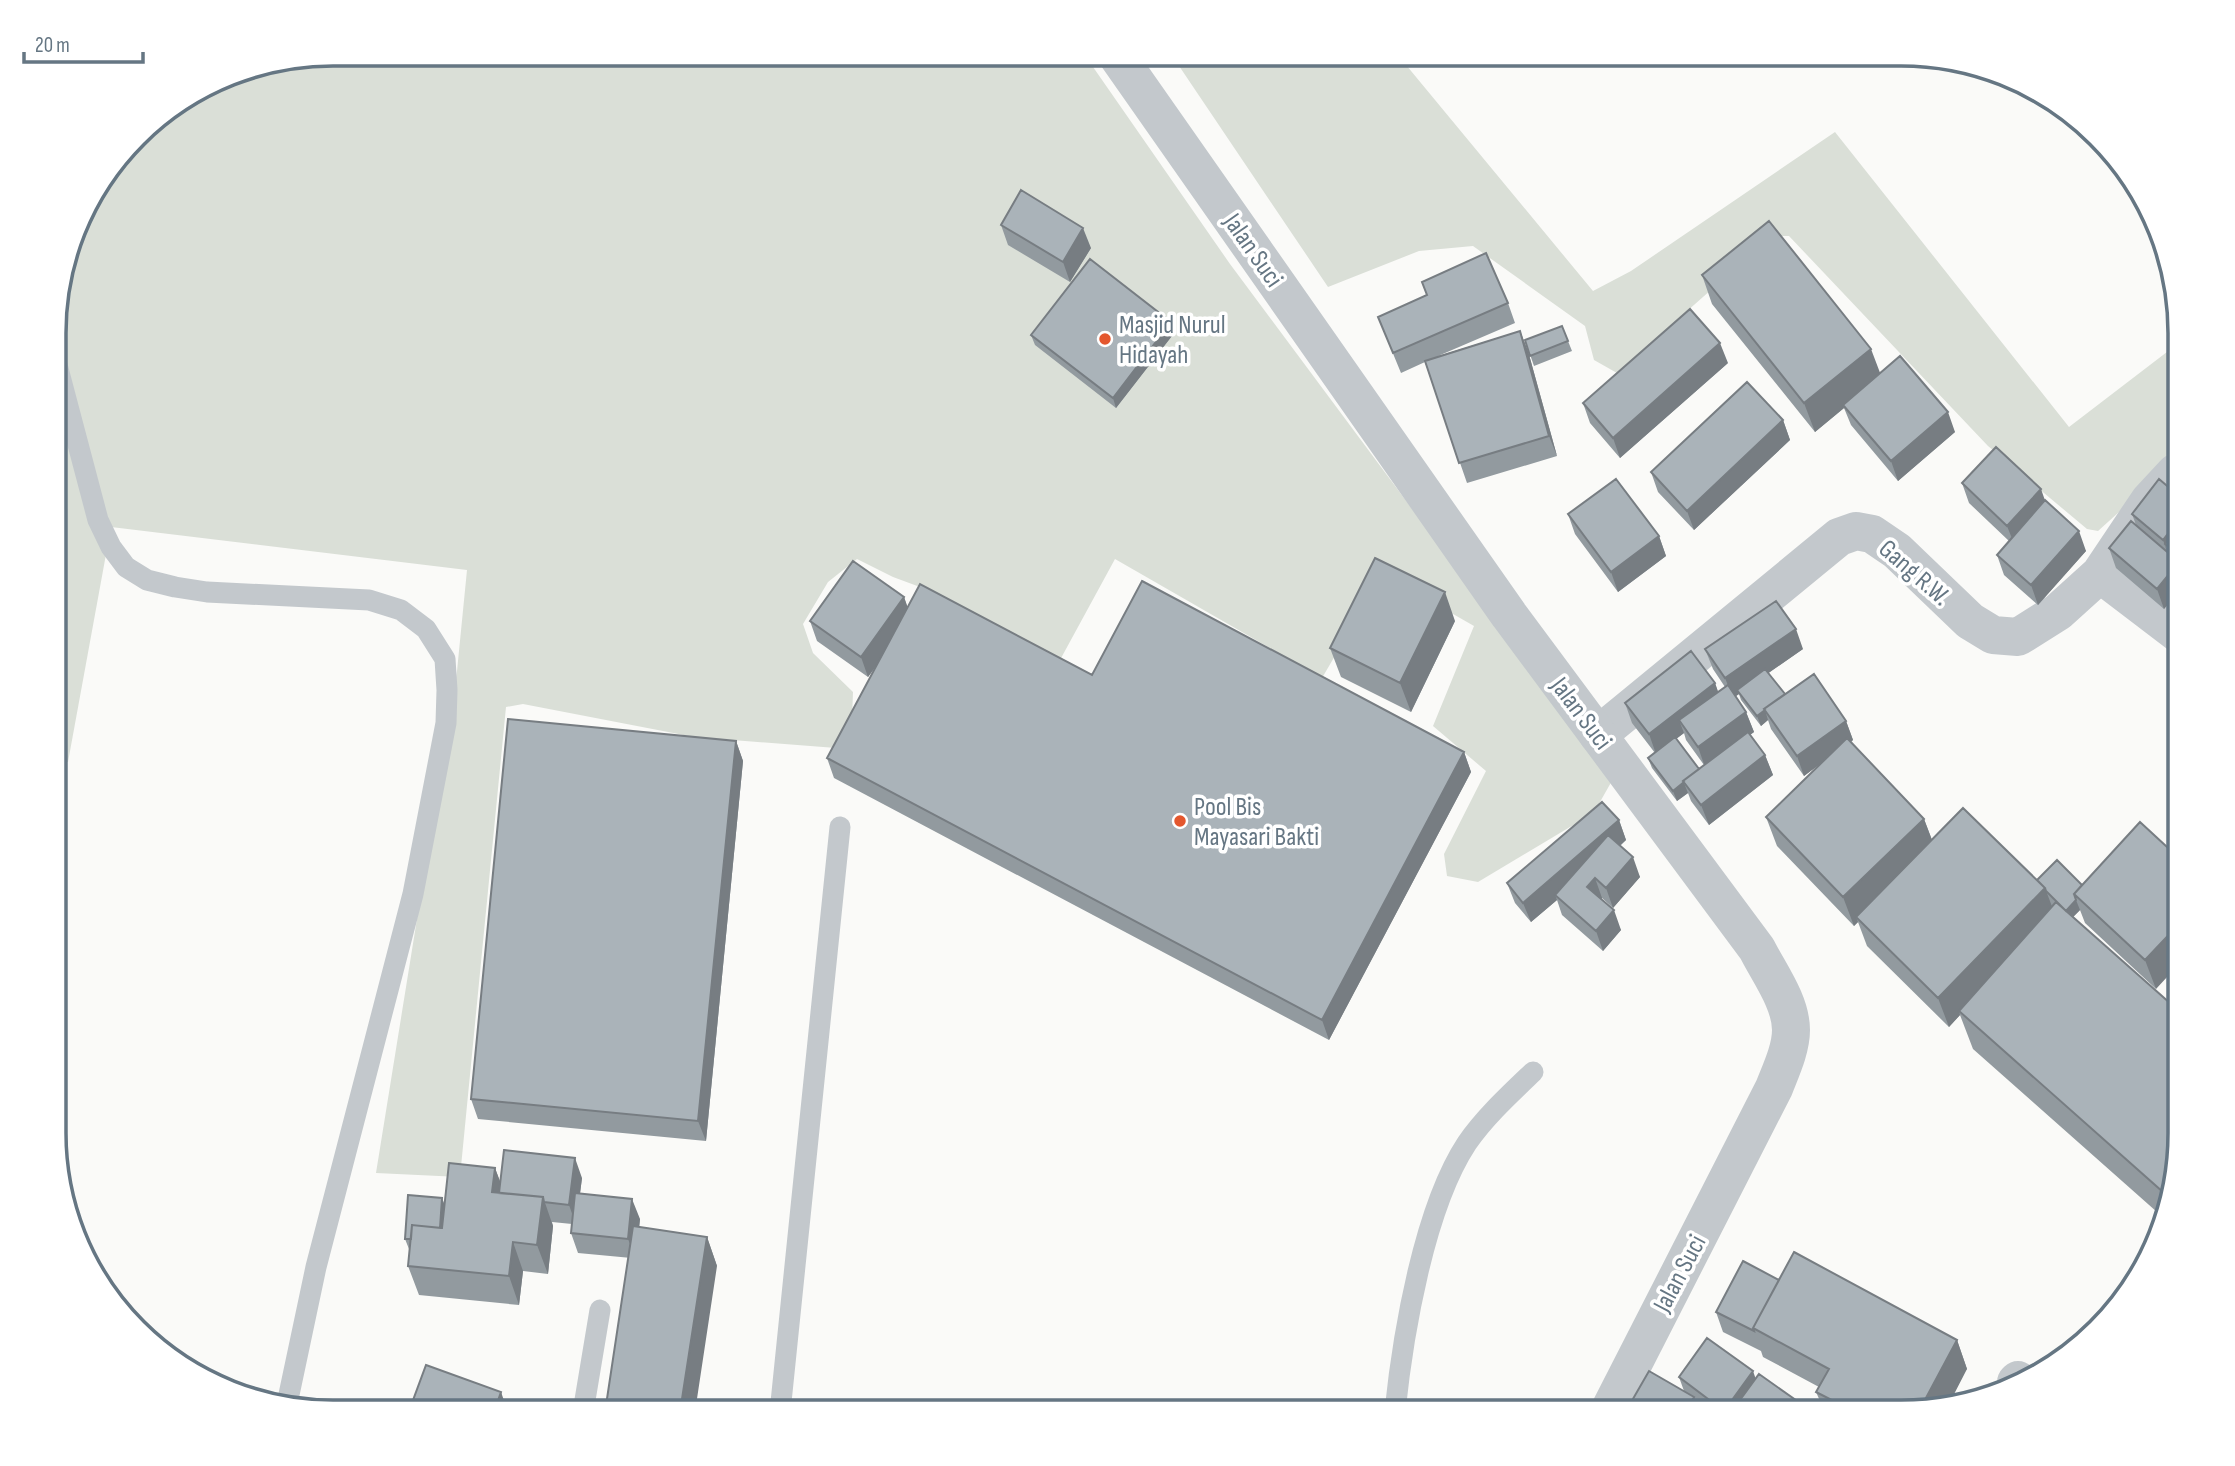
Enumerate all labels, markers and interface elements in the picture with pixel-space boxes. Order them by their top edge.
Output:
scale bar [24,21,144,65]
text: 20 m [35,33,70,58]
street label: Jalan Suci [1216,207,1289,294]
place label: Masjid Nurul Hidayah [1119,310,1226,371]
marker: Masjid Nurul Hidayah [1097,331,1113,347]
street label: Gang R.W. [1872,534,1956,613]
street label: Jalan Suci [1543,671,1618,756]
place label: Pool Bis Mayasari Bakti [1194,792,1319,853]
marker: Pool Bis Mayasari Bakti [1172,813,1188,829]
street label: Jalan Suci [1647,1230,1713,1318]

